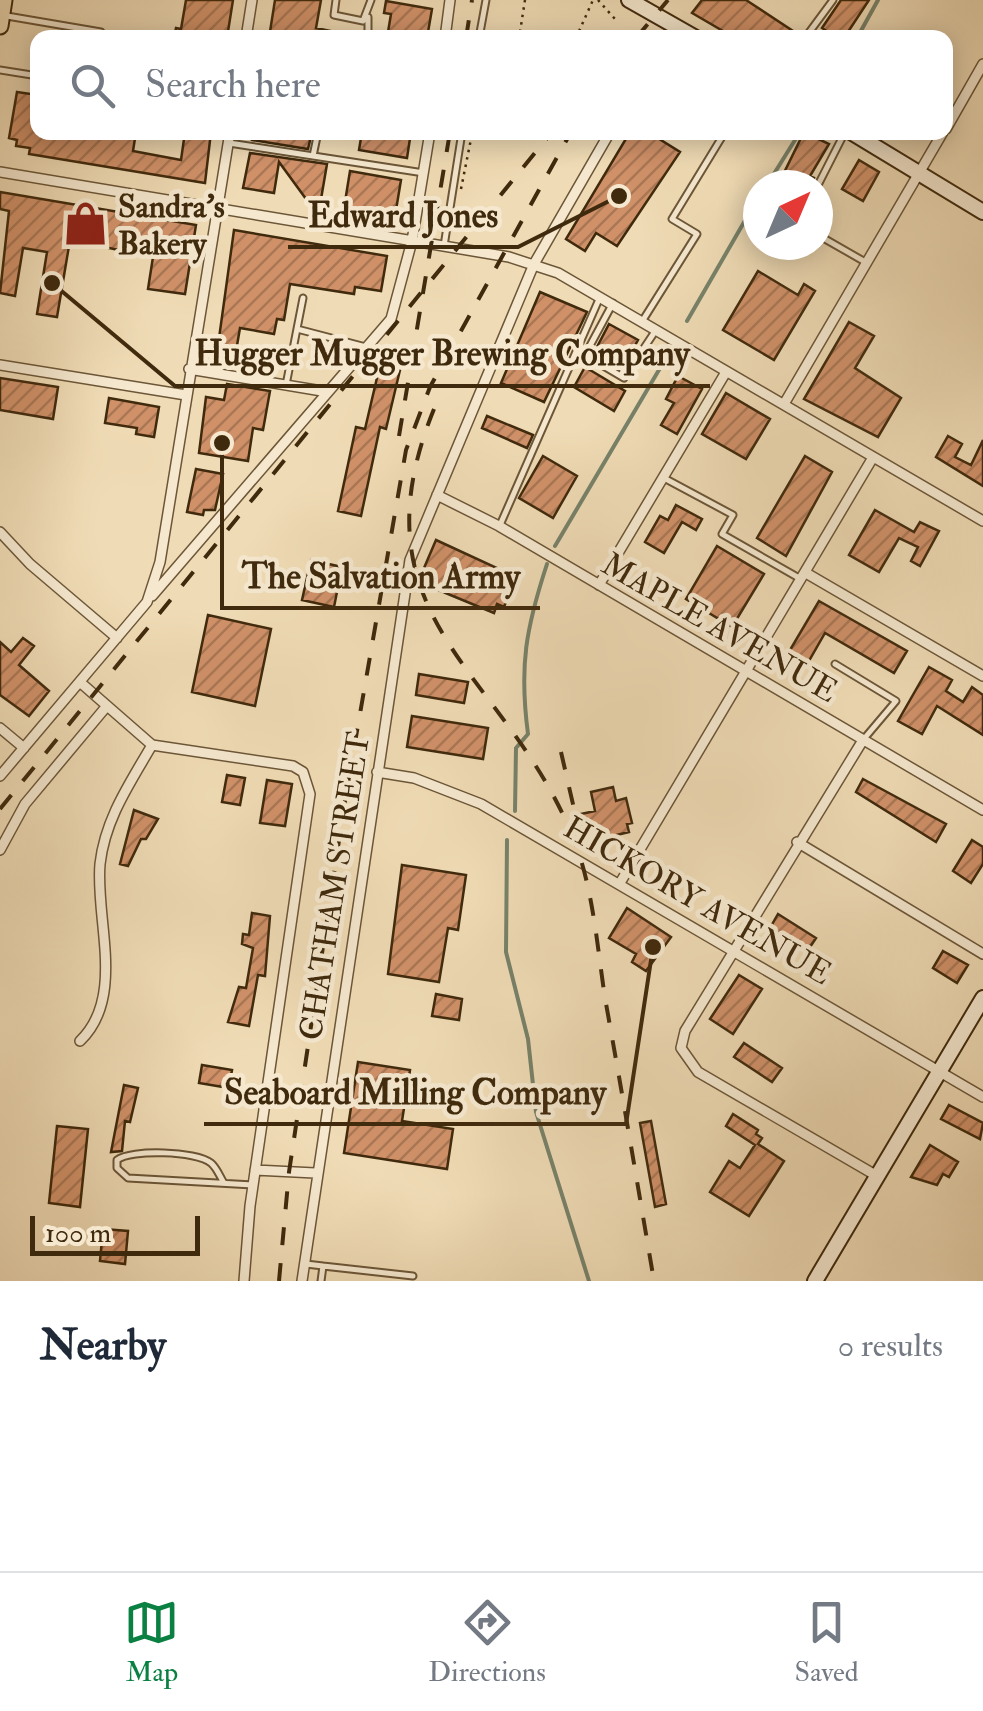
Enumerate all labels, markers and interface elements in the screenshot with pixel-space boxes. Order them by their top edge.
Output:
search box [30,30,953,140]
icon: search [65,58,120,113]
text: Search here [145,61,321,109]
north arrow [743,170,833,260]
callout: Edward Jones [288,182,518,247]
place label: Sandra's Bakery [118,187,225,264]
text: Edward Jones [308,194,498,239]
shop icon: Sandra's Bakery [61,200,109,248]
callout: Hugger Mugger Brewing Company [175,321,710,386]
text: Hugger Mugger Brewing Company [194,332,691,377]
callout: The Salvation Army [222,543,540,608]
street label: MAPLE AVENUE [595,544,844,712]
text: The Salvation Army [241,555,522,600]
street label: CHATHAM STREET [291,729,379,1043]
street label: HICKORY AVENUE [556,808,839,994]
callout: Seaboard Milling Company [204,1059,626,1124]
text: Seaboard Milling Company [224,1071,608,1116]
scale bar [30,1211,200,1256]
text: 100 m [45,1216,111,1251]
text: Nearby [40,1320,166,1372]
text: 0 results [838,1326,943,1366]
tab: Map [124,1595,179,1690]
tab: Directions [428,1595,546,1690]
tab: Saved [795,1595,859,1690]

